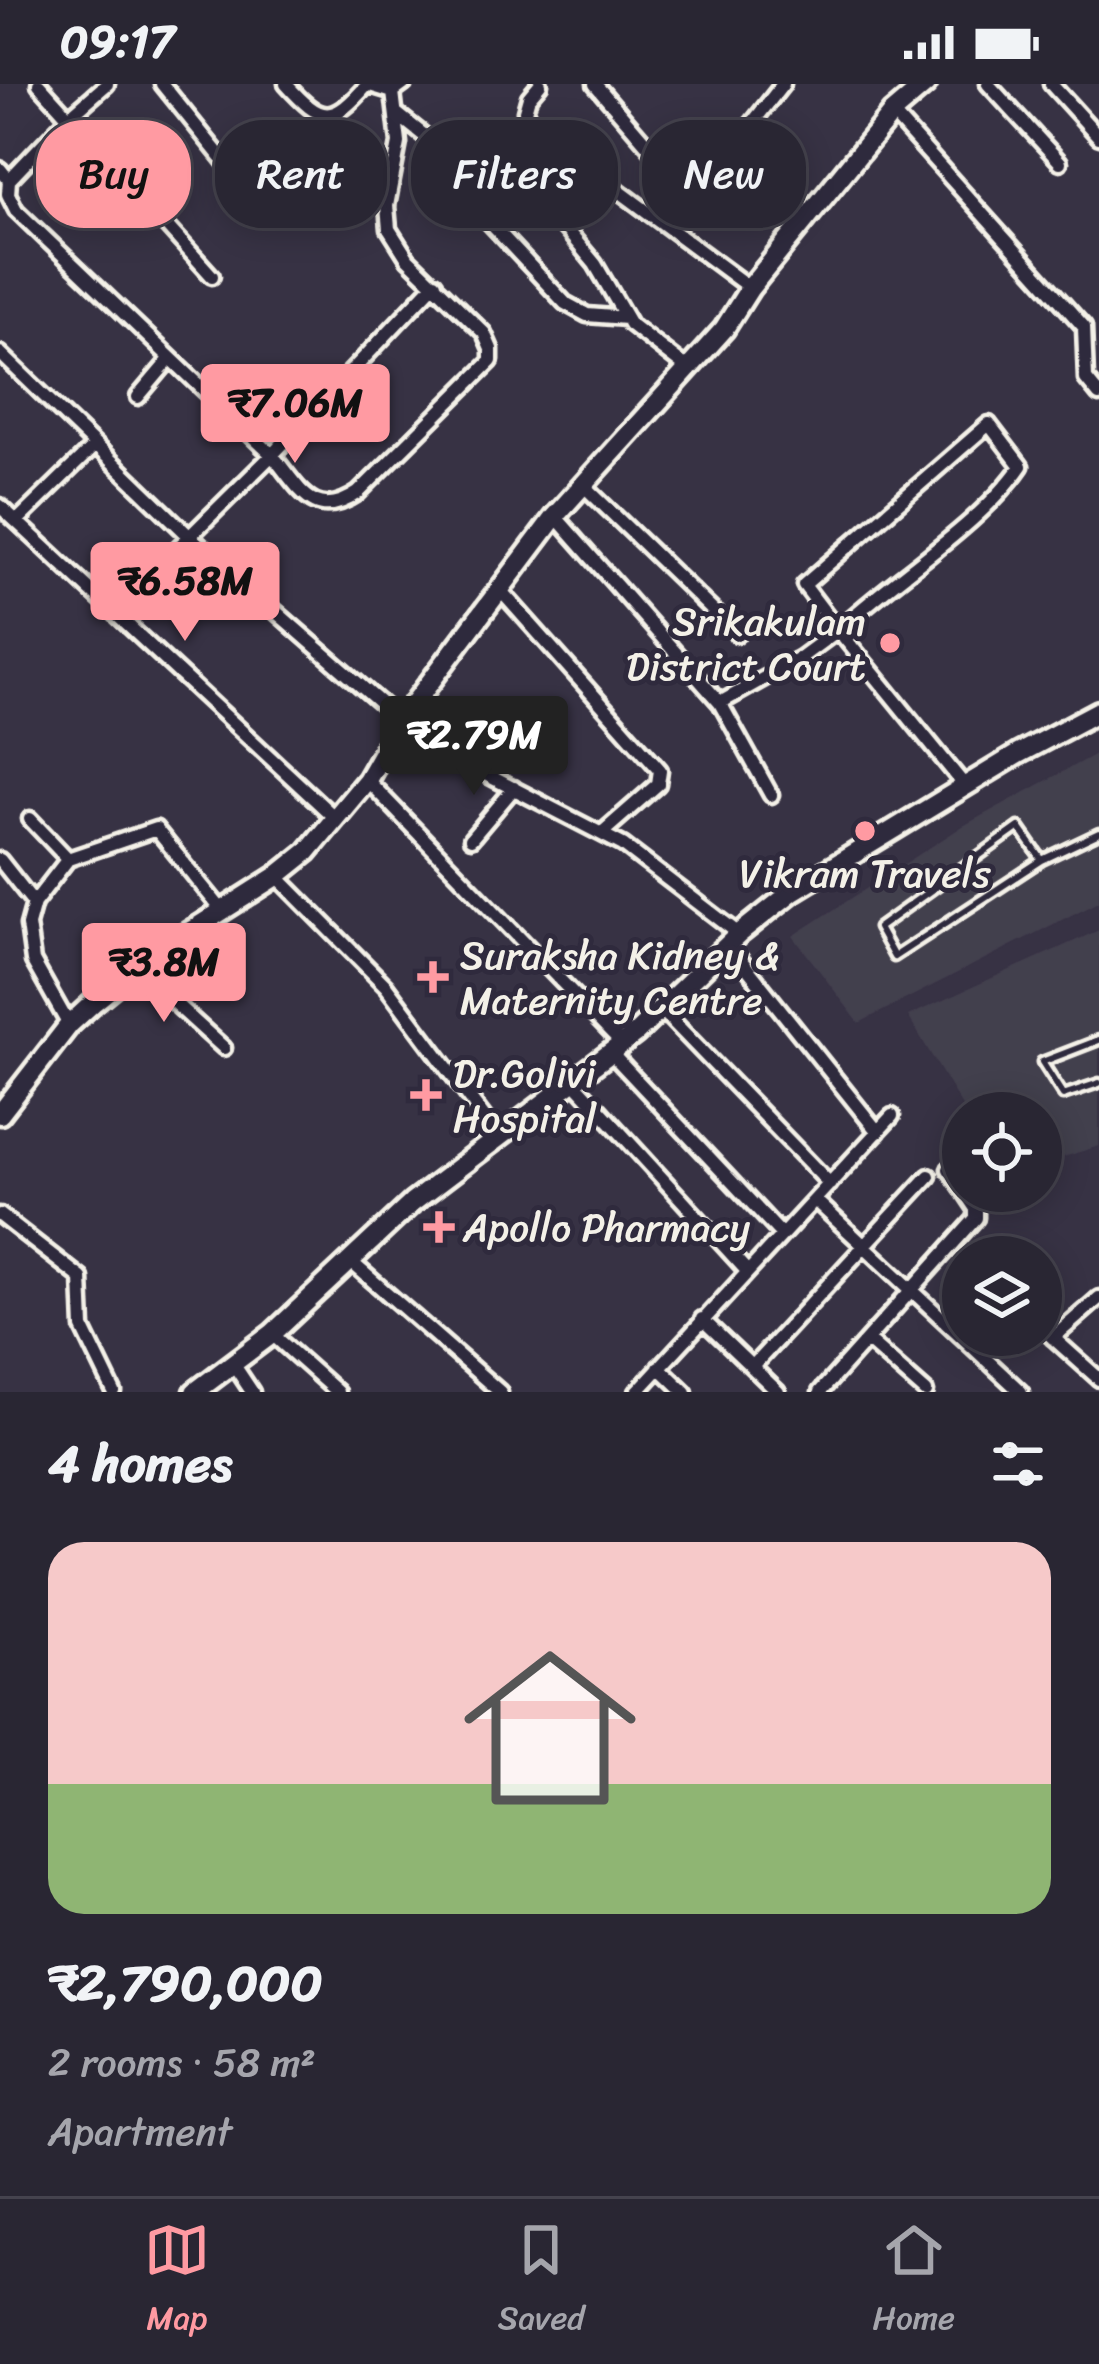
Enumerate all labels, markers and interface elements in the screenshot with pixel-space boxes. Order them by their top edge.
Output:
text: 09:17 [60,2,175,82]
chip: Buy [36,120,191,228]
chip: Rent [215,120,387,228]
chip: Filters [411,120,618,228]
chip: New [642,120,806,228]
pin: ₹7.06M [197,364,393,466]
text: ₹7.06M [228,368,362,437]
pin: ₹6.58M [87,542,283,644]
text: ₹6.58M [118,546,252,615]
place label: Srikakulam District Court [626,587,866,701]
marker: Srikakulam District Court [877,630,903,656]
pin: ₹2.79M [376,696,572,798]
text: ₹2.79M [407,700,541,769]
marker: Vikram Travels [852,818,878,844]
place label: Vikram Travels [739,839,992,908]
place label: Suraksha Kidney & Maternity Centre [460,921,779,1035]
pin: ₹3.8M [80,923,248,1025]
text: ₹3.8M [109,927,219,996]
marker: Suraksha Kidney & Maternity Centre [417,961,449,993]
place label: Dr.Golivi Hospital [453,1039,597,1153]
marker: Dr.Golivi Hospital [410,1079,442,1111]
map controls [942,1092,1062,1356]
button: locate [942,1092,1062,1212]
place label: Apollo Pharmacy [462,1193,751,1262]
marker: Apollo Pharmacy [426,1214,452,1240]
button: layers [942,1236,1062,1356]
text: 4 homes [48,1419,232,1509]
icon: filters [985,1431,1051,1497]
icon: home [442,1620,658,1836]
text: ₹2,790,000 [48,1938,323,2028]
text: 2 rooms · 58 m² [48,2028,316,2097]
text: Apartment [48,2097,232,2166]
tab: Map [144,2217,210,2347]
tab: Saved [498,2217,585,2347]
tab: Home [873,2217,955,2347]

